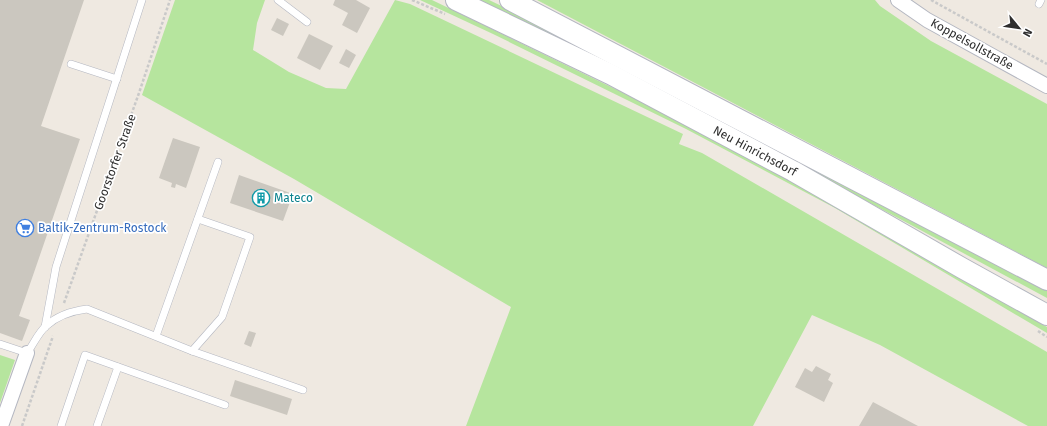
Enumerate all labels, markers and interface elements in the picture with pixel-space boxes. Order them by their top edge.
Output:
north arrow [999,8,1039,48]
street label: Koppelsollstraße [928,16,1016,72]
text: N [1020,26,1035,39]
street label: Goorstorfer Straße [91,112,139,212]
street label: Neu Hinrichsdorf [711,123,800,179]
building icon: Mateco [251,188,271,208]
place label: Mateco [274,191,313,205]
supermarket icon: Baltik-Zentrum-Rostock [15,218,35,238]
place label: Baltik-Zentrum-Rostock [38,221,167,235]

